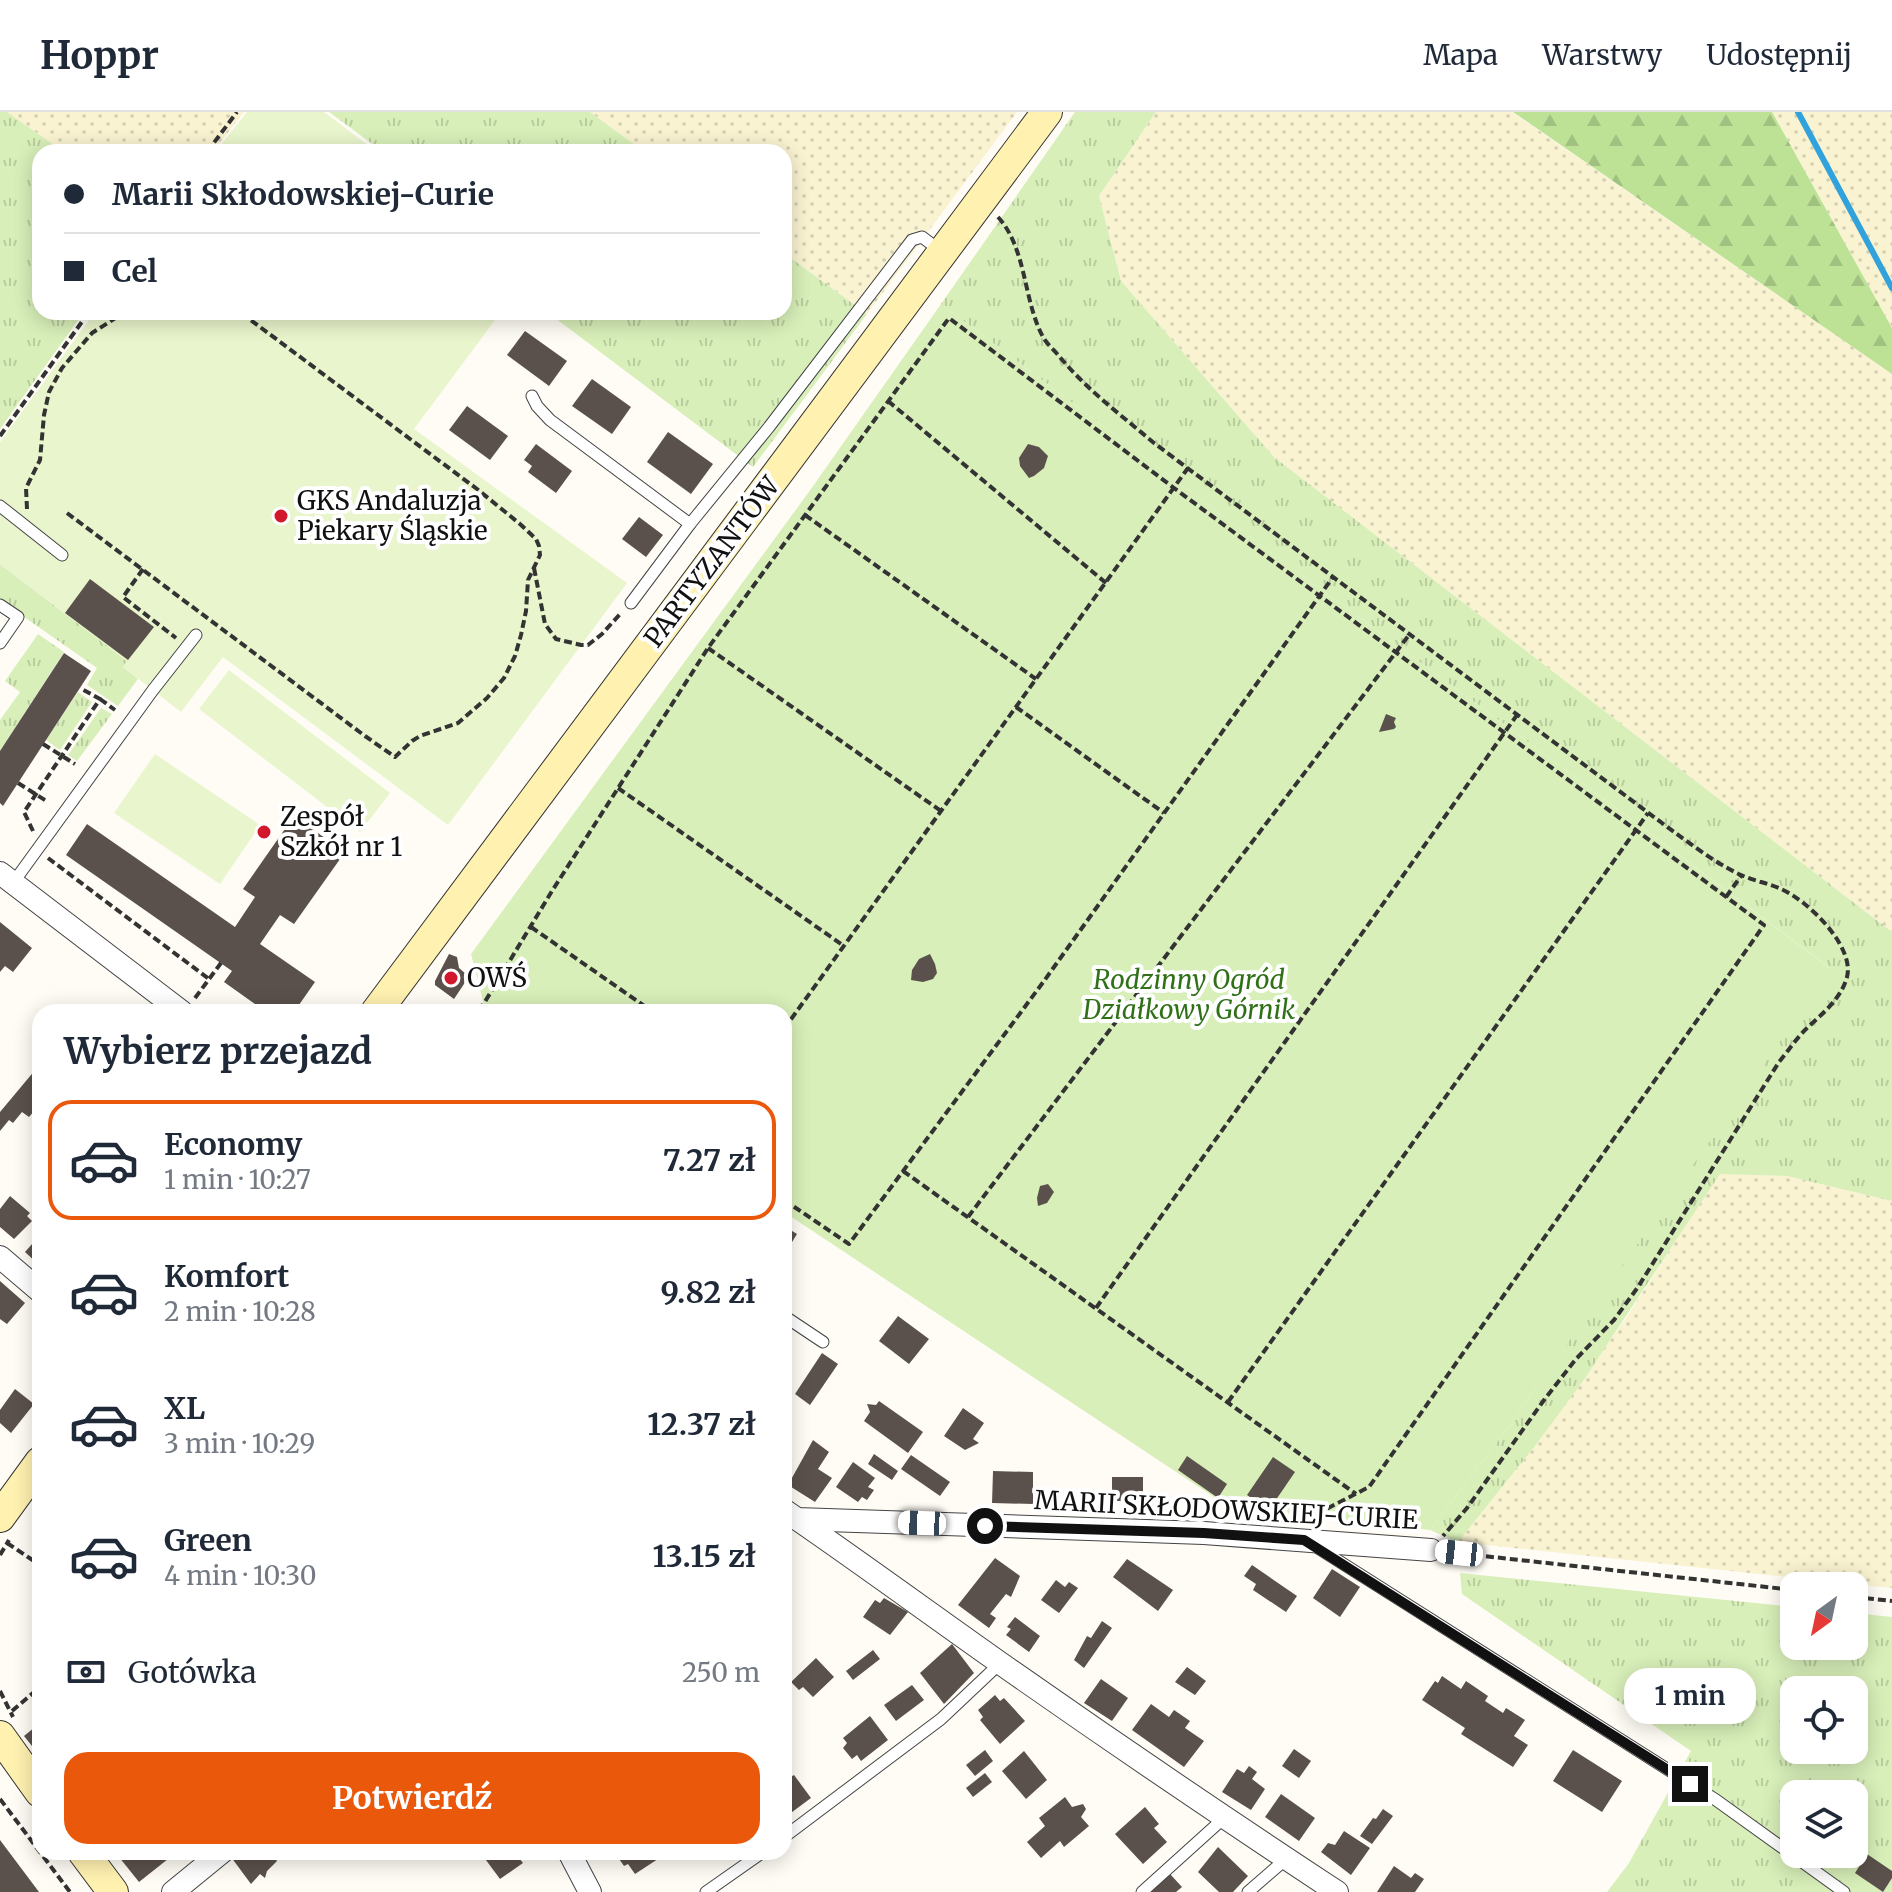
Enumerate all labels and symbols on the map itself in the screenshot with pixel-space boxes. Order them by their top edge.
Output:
street label: PARTYZANTÓW [636,468,787,654]
place label: GKS Andaluzja Piekary Śląskie [297,484,488,547]
marker: GKS Andaluzja Piekary Śląskie [272,507,290,525]
place label: Zespół Szkół nr 1 [280,800,402,863]
marker: Zespół Szkół nr 1 [255,823,273,841]
place label: OWŚ [467,960,527,994]
park label: Rodzinny Ogród Działkowy Górnik [1082,963,1295,1026]
marker: OWŚ [442,969,460,987]
street label: MARII SKŁODOWSKIEJ-CURIE [1033,1483,1419,1536]
route start [967,1508,1003,1544]
car [898,1510,946,1536]
car [1434,1539,1484,1567]
north arrow [1780,1572,1868,1660]
callout: 1 min [1624,1668,1756,1724]
route end [1672,1766,1708,1802]

